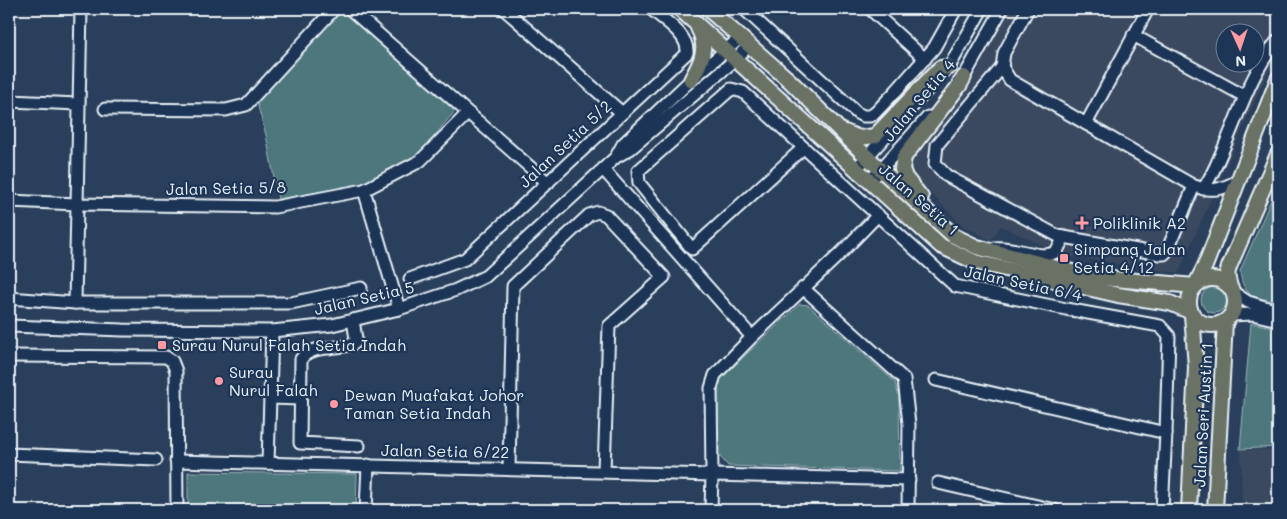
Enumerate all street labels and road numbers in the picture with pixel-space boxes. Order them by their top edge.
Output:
street label: Jalan Setia 4 [878,53,960,146]
street label: Jalan Setia 5/2 [514,95,615,192]
street label: Jalan Setia 1 [875,158,964,239]
street label: Jalan Setia 5/8 [166,176,287,199]
street label: Jalan Setia 6/4 [962,260,1085,305]
street label: Jalan Setia 5 [312,276,416,319]
street label: Jalan Seri Austin 1 [1188,342,1217,488]
street label: Jalan Setia 6/22 [381,439,509,462]

